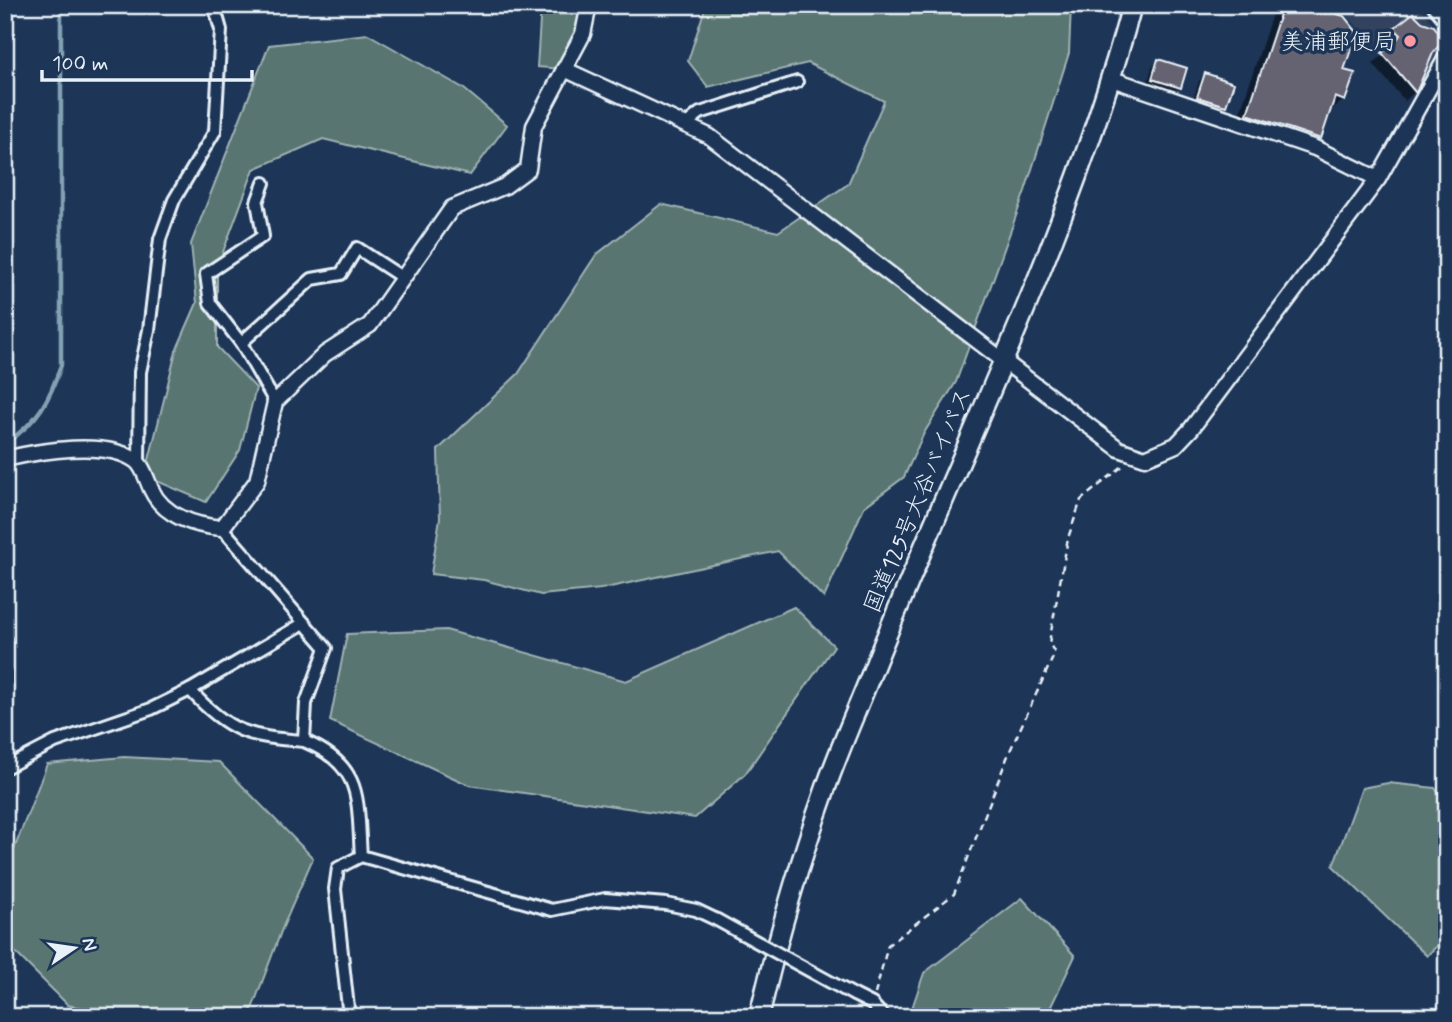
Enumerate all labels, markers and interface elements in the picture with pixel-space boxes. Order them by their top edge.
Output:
place label: 美浦郵便局 [1281,28,1396,58]
marker: 美浦郵便局 [1402,33,1418,49]
scale bar [42,38,252,82]
text: 100 m [52,50,108,78]
street label: 国道125号大谷バイパス [858,384,980,618]
north arrow [38,914,108,984]
text: N [75,936,103,953]

